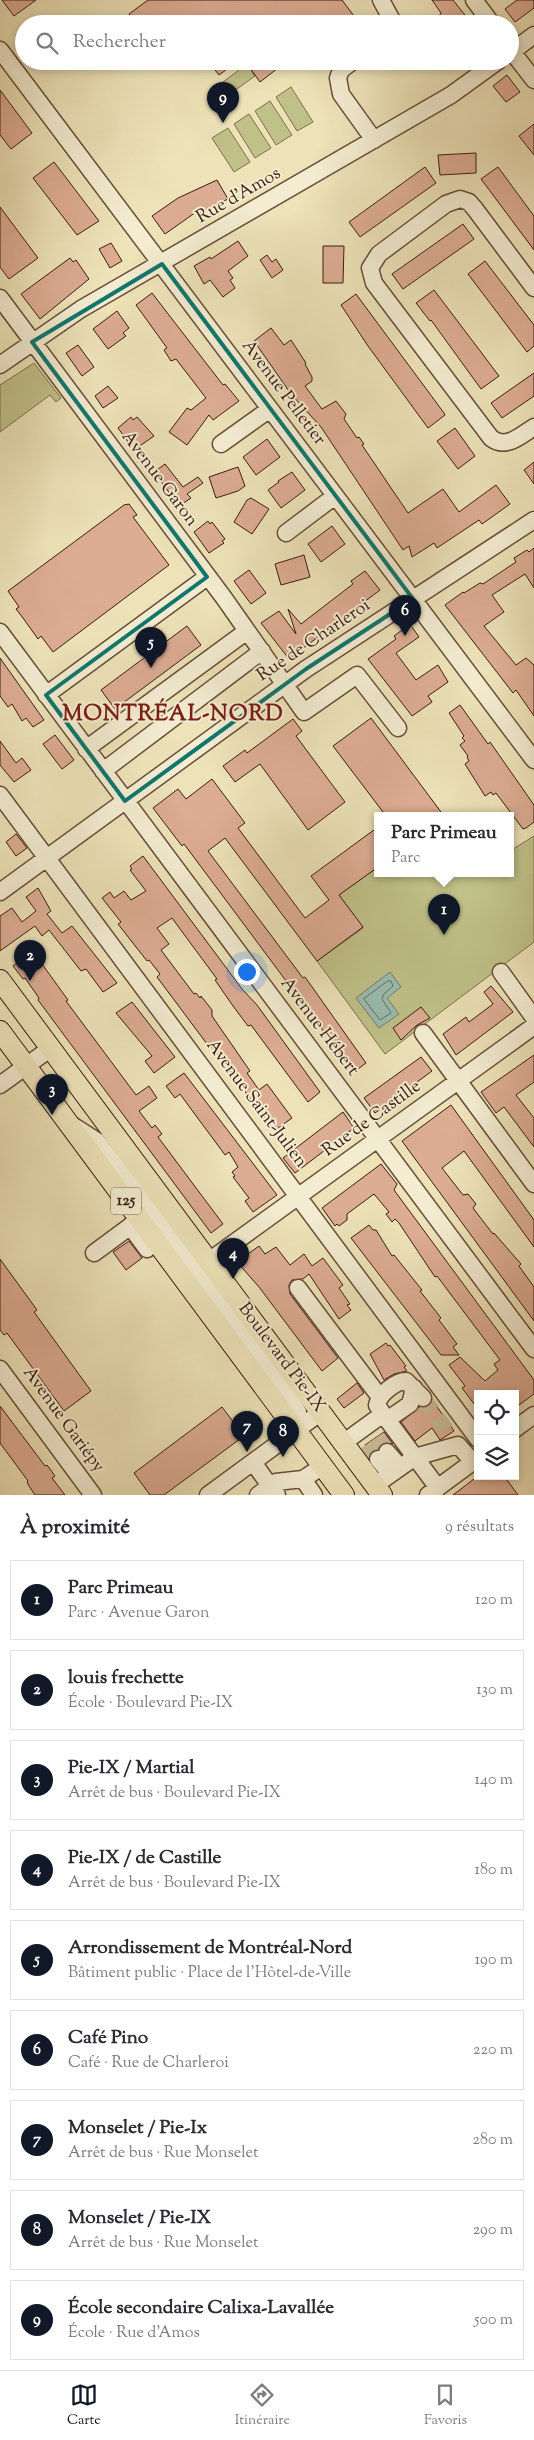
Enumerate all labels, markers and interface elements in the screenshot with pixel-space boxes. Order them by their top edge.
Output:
search box [15,15,519,70]
icon: search [33,29,61,57]
text: Rechercher [73,29,166,56]
pin: 9 [207,82,239,123]
street label: Rue d'Amos [192,161,286,231]
street label: Avenue Pelletier [235,335,331,451]
street label: Avenue Garon [114,426,204,533]
street label: Rue de Charleroi [252,593,376,689]
pin: 6 [389,595,421,636]
pin: 5 [135,627,167,668]
district label: MONTRÉAL-NORD [62,698,284,731]
popup [374,812,514,877]
text: Parc Primeau [391,820,497,847]
text: Parc [391,847,420,870]
pin: 1 [428,894,460,935]
pin: 2 [14,940,46,981]
your location [234,959,260,985]
street label: Avenue Hébert [273,972,365,1082]
street label: Avenue Saint-Julien [199,1034,313,1174]
pin: 3 [36,1074,68,1115]
street label: Rue de Castille [317,1074,427,1164]
road number: 125 [111,1188,141,1214]
pin: 4 [217,1238,249,1279]
street label: Boulevard Pie-IX [231,1298,331,1419]
street label: Avenue Gariépy [16,1362,110,1478]
map controls [474,1390,519,1480]
button: locate [474,1390,519,1435]
pin: 7 [231,1411,263,1452]
pin: 8 [267,1416,299,1457]
button: layers [474,1435,519,1480]
text: À proximité [20,1513,130,1543]
text: 9 résultats [445,1516,514,1539]
text: Parc Primeau [68,1575,174,1602]
text: 1 [34,1589,40,1612]
text: 120 m [475,1589,513,1612]
text: Parc · Avenue Garon [68,1602,209,1625]
text: louis frechette [68,1665,184,1692]
text: 2 [33,1679,41,1702]
text: 130 m [476,1679,513,1702]
text: École · Boulevard Pie-IX [68,1692,233,1715]
text: Pie-IX / Martial [68,1755,195,1782]
text: 3 [34,1769,40,1792]
text: 140 m [475,1769,513,1792]
text: Arrêt de bus · Boulevard Pie-IX [68,1782,281,1805]
text: Pie-IX / de Castille [68,1845,221,1872]
text: 4 [33,1859,41,1882]
text: 180 m [474,1859,513,1882]
text: Arrêt de bus · Boulevard Pie-IX [68,1872,281,1895]
text: Arrondissement de Montréal-Nord [68,1935,352,1962]
text: 5 [34,1949,40,1972]
text: 190 m [475,1949,513,1972]
text: Bâtiment public · Place de l'Hôtel-de-Ville [68,1962,351,1985]
text: Café Pino [68,2025,148,2052]
text: 6 [33,2039,41,2062]
text: 220 m [473,2039,513,2062]
text: Café · Rue de Charleroi [68,2052,229,2075]
text: Monselet / Pie-Ix [68,2115,207,2142]
text: 7 [33,2129,41,2152]
text: 280 m [472,2129,513,2152]
text: Arrêt de bus · Rue Monselet [68,2142,258,2165]
text: Monselet / Pie-IX [68,2205,211,2232]
text: 8 [33,2219,41,2242]
text: 290 m [473,2219,513,2242]
text: Arrêt de bus · Rue Monselet [68,2232,258,2255]
text: École secondaire Calixa-Lavallée [68,2295,334,2322]
text: 9 [33,2309,41,2332]
text: 500 m [474,2309,513,2332]
text: École · Rue d'Amos [68,2322,200,2345]
tab: Carte [67,2381,101,2431]
tab: Itinéraire [235,2381,290,2431]
tab: Favoris [424,2381,467,2431]

